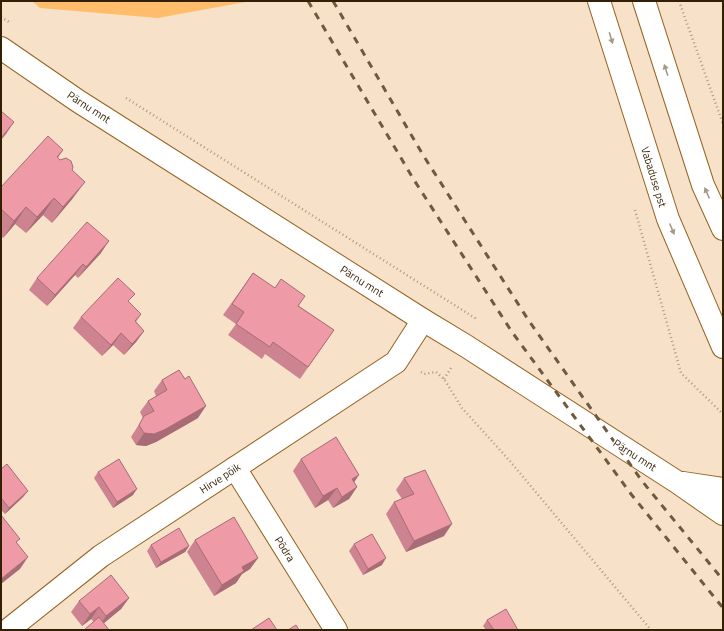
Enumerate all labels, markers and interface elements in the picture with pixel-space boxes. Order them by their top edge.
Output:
one-way arrow [608,33,614,45]
one-way arrow [663,63,669,75]
street label: Pärnu mnt [64,87,114,127]
street label: Vabaduse pst [637,145,671,209]
one-way arrow [704,188,710,199]
one-way arrow [669,223,675,235]
street label: Pärnu mnt [337,261,387,301]
street label: Pärnu mnt [610,435,660,475]
street label: Hirve põik [196,458,244,497]
street label: Põdra [271,533,299,565]

